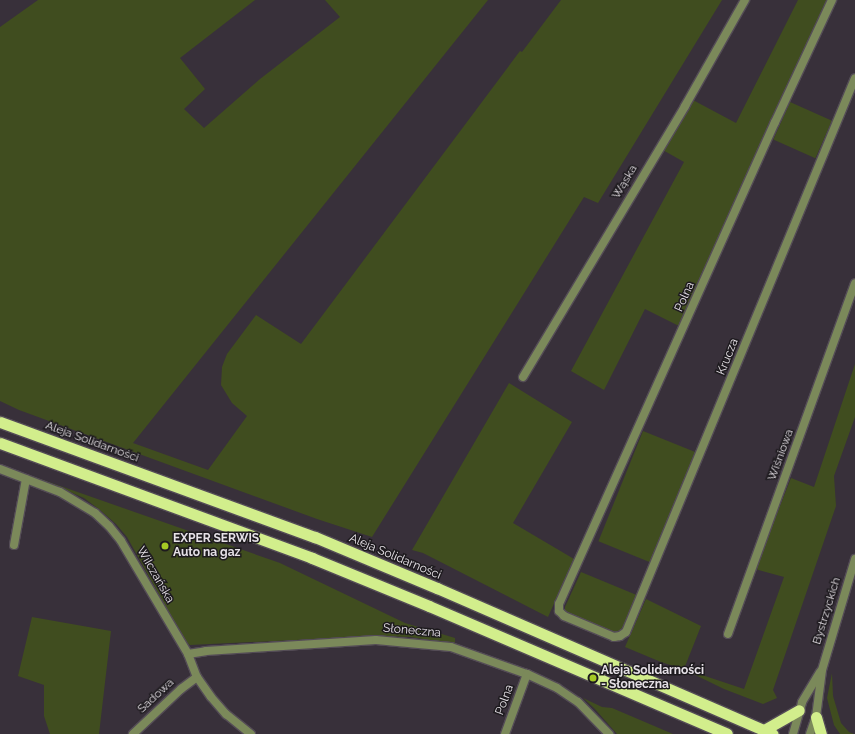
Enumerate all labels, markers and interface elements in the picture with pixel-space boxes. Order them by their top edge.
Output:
street label: Wąska [609,162,641,202]
street label: Polna [672,280,698,314]
street label: Krucza [714,337,742,377]
street label: Aleja Solidarności [43,418,141,466]
street label: Wiśniowa [765,427,797,483]
street label: Aleja Solidarności [347,531,443,583]
place label: EXPER SERWIS Auto na gaz [173,532,259,560]
marker: EXPER SERWIS Auto na gaz [160,541,170,551]
street label: WiIczańska [133,544,177,606]
street label: Bystrzyckich [810,576,844,646]
street label: Słoneczna [382,621,442,641]
place label: Aleja Solidarności - Słoneczna [601,664,704,692]
marker: Aleja Solidarności - Słoneczna [588,673,598,683]
street label: Sadowa [135,676,177,716]
street label: Polna [493,683,517,717]

